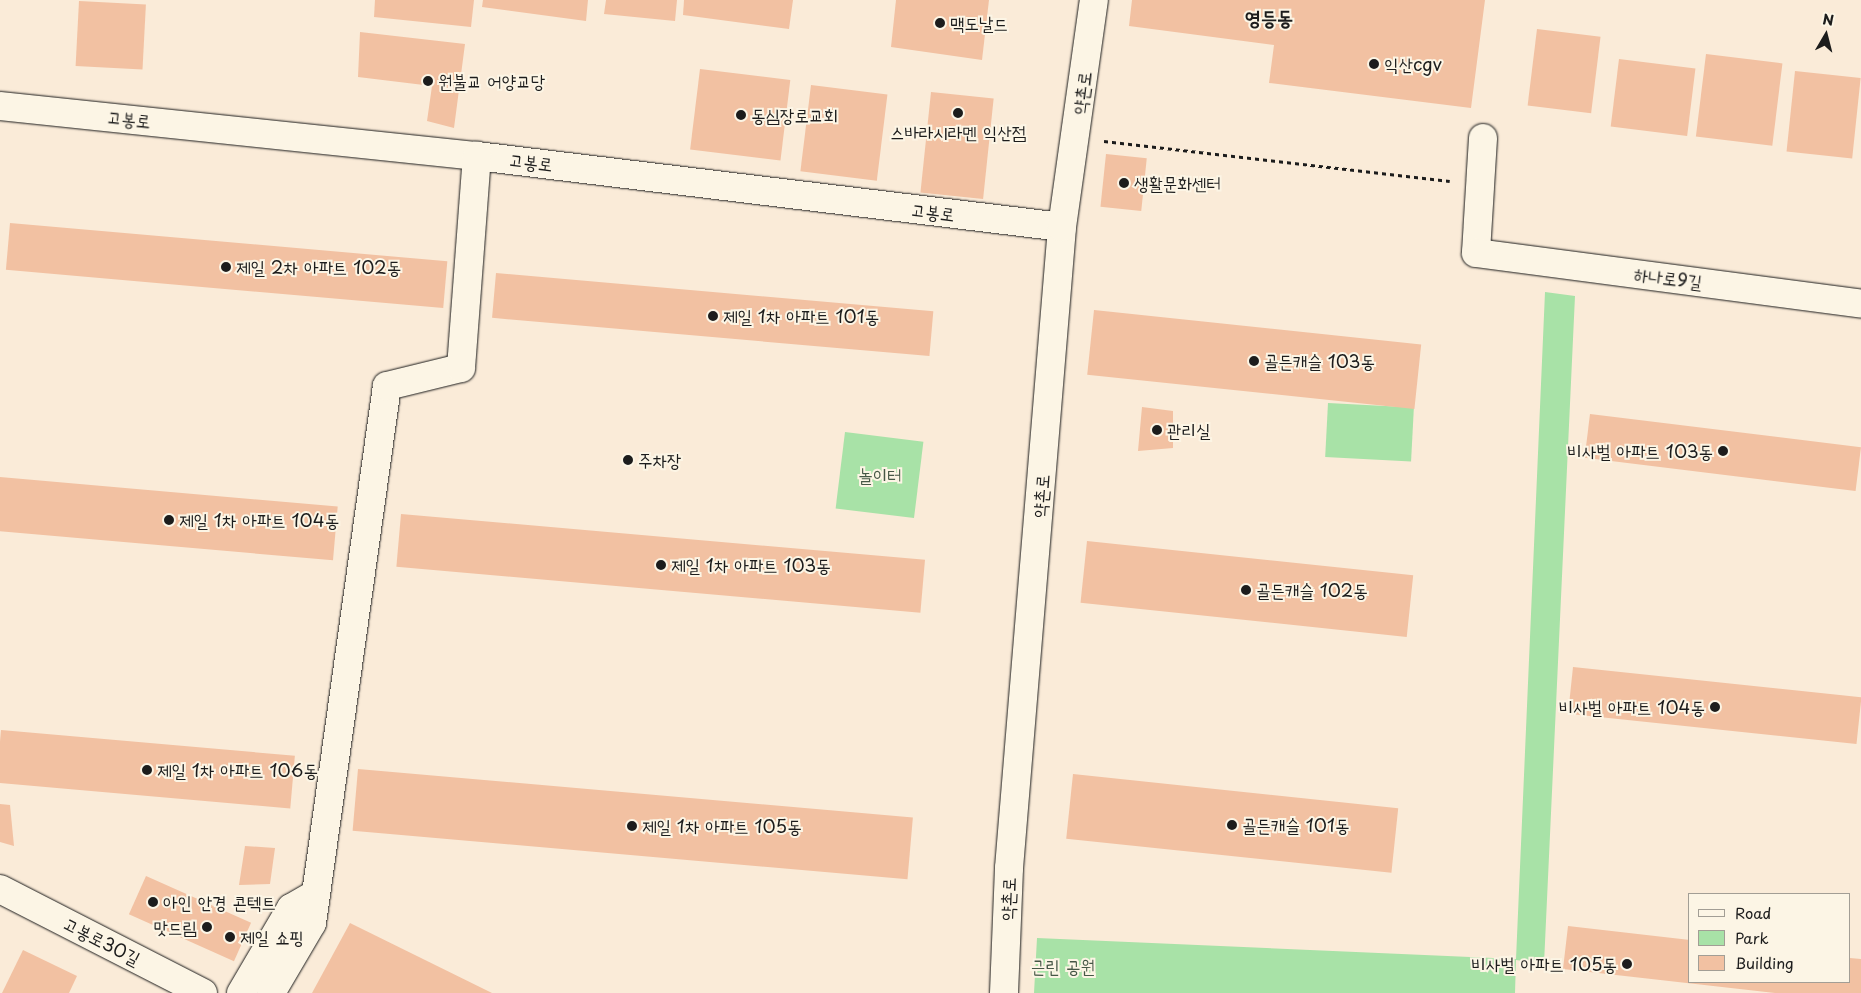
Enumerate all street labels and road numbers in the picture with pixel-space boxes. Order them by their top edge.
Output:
street label: 약촌로 [1069,70,1095,116]
street label: 고봉로 [106,106,152,132]
street label: 고봉로 [508,149,554,175]
street label: 고봉로 [910,199,956,225]
street label: 하나로9길 [1633,263,1703,293]
street label: 약촌로 [1029,474,1053,518]
street label: 약촌로 [996,877,1020,921]
street label: 고봉로30길 [60,913,144,969]

